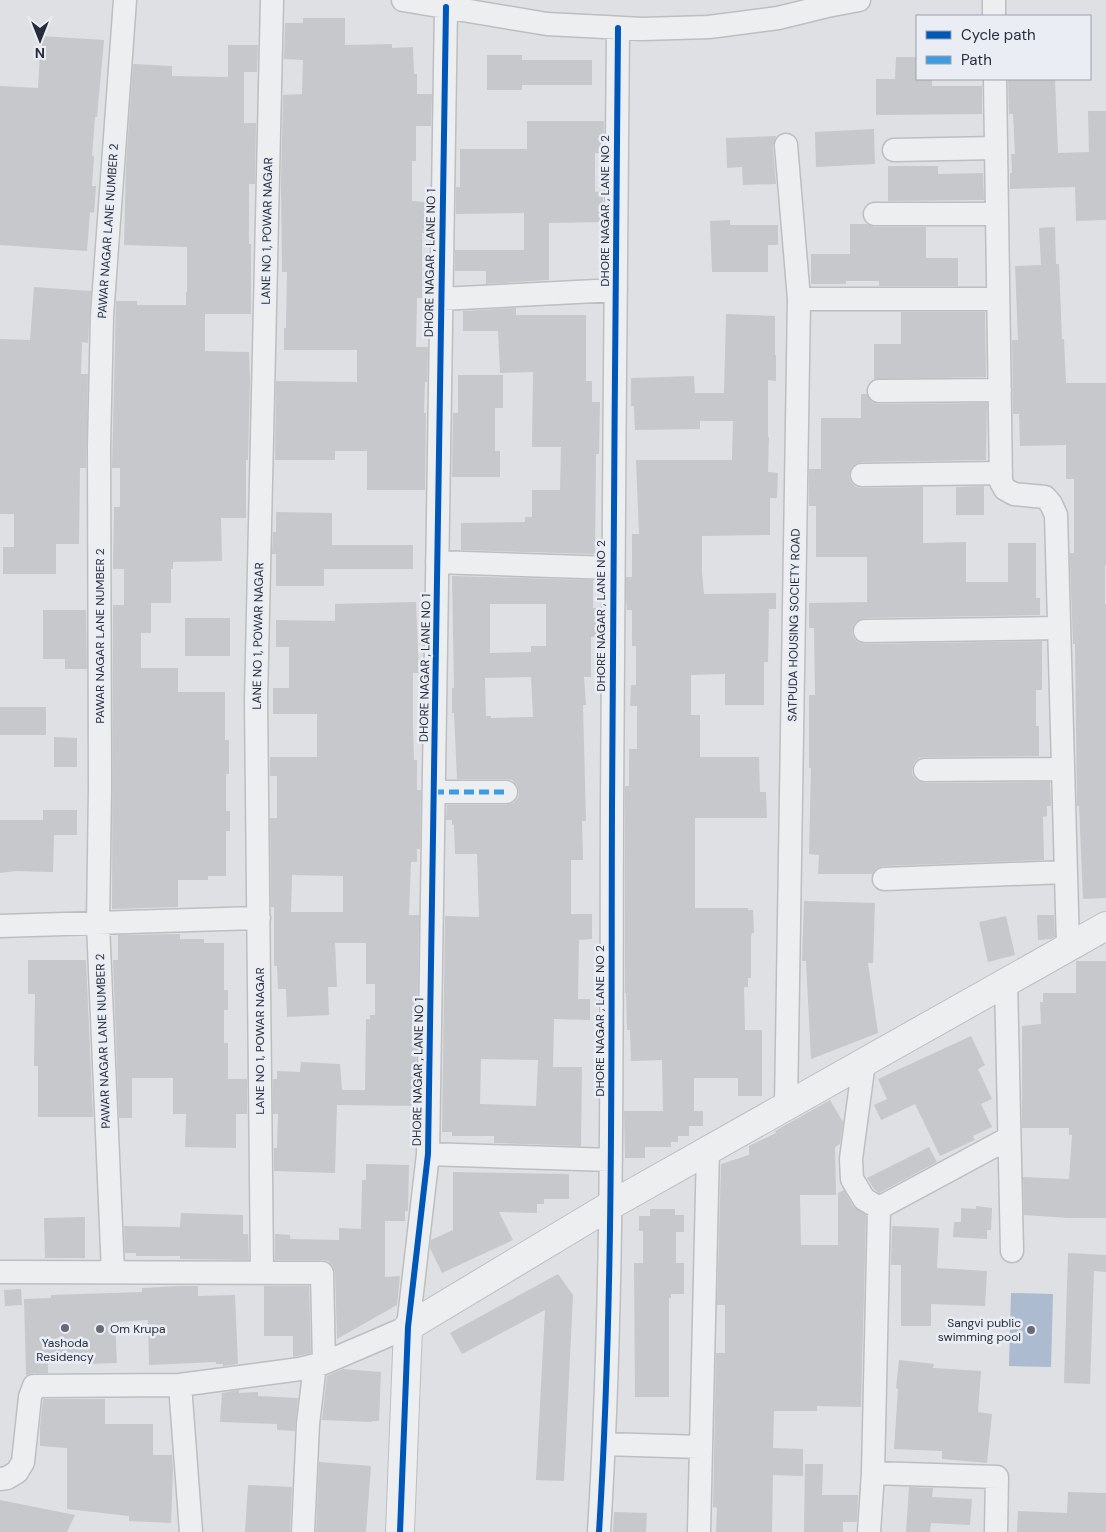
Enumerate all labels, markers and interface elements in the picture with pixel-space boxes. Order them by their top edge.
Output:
north arrow [15,15,65,65]
legend [916,15,1091,80]
text: Cycle path [961,25,1036,45]
text: N [35,44,45,62]
text: Path [961,50,992,70]
street label: DHORE NAGAR , LANE NO 2 [597,135,613,287]
street label: PAWAR NAGAR LANE NUMBER 2 [94,143,122,319]
street label: LANE NO 1, POWAR NAGAR [258,157,276,305]
street label: DHORE NAGAR , LANE NO 1 [421,189,439,337]
street label: SATPUDA HOUSING SOCIETY ROAD [784,528,804,722]
street label: DHORE NAGAR , LANE NO 2 [593,540,609,692]
street label: PAWAR NAGAR LANE NUMBER 2 [92,548,108,724]
street label: LANE NO 1, POWAR NAGAR [249,562,267,710]
street label: DHORE NAGAR , LANE NO 1 [416,594,434,742]
street label: DHORE NAGAR , LANE NO 2 [592,945,608,1097]
street label: PAWAR NAGAR LANE NUMBER 2 [92,953,114,1129]
street label: LANE NO 1, POWAR NAGAR [252,967,268,1115]
street label: DHORE NAGAR , LANE NO 1 [409,998,427,1146]
place label: Sangvi public swimming pool [938,1315,1021,1345]
place label: Om Krupa [110,1321,166,1337]
marker: Yashoda Residency [59,1322,71,1334]
marker: Om Krupa [94,1323,106,1335]
marker: Sangvi public swimming pool [1025,1324,1037,1336]
place label: Yashoda Residency [36,1335,94,1365]

